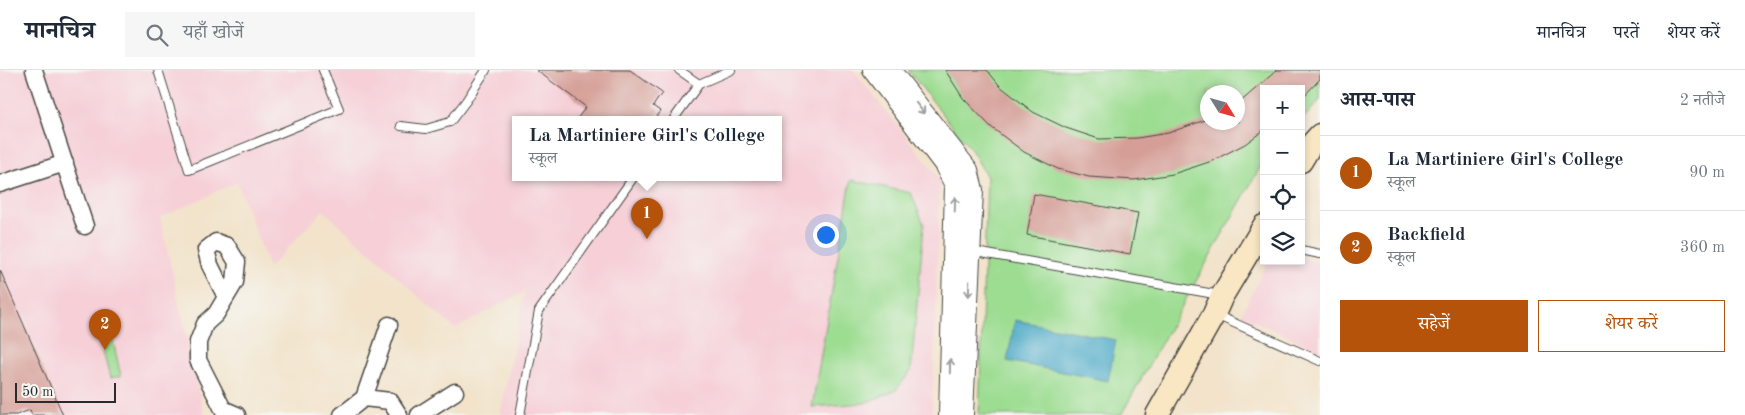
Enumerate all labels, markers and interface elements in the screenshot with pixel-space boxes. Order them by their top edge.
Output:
search box [125,12,475,57]
text: मानचित्र [25,20,95,44]
icon: search [143,21,171,49]
text: यहाँ खोजें [183,24,244,43]
text: मानचित्र [1537,24,1586,42]
text: परतें [1614,24,1639,42]
text: शेयर करें [1667,24,1720,42]
north arrow [1200,85,1245,130]
map controls [1260,85,1305,265]
button: + [1260,85,1305,130]
text: आस-पास [1340,90,1415,111]
text: 2 नतीजे [1680,93,1725,109]
one-way arrow [915,102,926,115]
popup [512,116,782,181]
text: La Martiniere Girl's College [529,127,765,146]
button: − [1260,130,1305,175]
text: स्कूल [529,151,557,167]
text: La Martiniere Girl's College [1387,151,1623,170]
text: 1 [1351,165,1361,181]
text: 90 m [1689,165,1725,181]
button: locate [1260,175,1305,220]
text: स्कूल [1387,175,1416,191]
one-way arrow [950,196,960,212]
pin: 1 [631,198,663,239]
button: layers [1260,220,1305,265]
your location [813,222,839,248]
text: Backfield [1387,226,1465,245]
text: 2 [1351,240,1361,256]
text: 360 m [1680,240,1725,256]
text: स्कूल [1387,250,1416,266]
one-way arrow [964,280,974,297]
button: सहेजें [1340,300,1528,352]
button: शेयर करें [1538,300,1725,352]
pin: 2 [89,309,121,350]
one-way arrow [946,359,955,375]
scale bar [15,380,116,403]
text: 50 m [22,385,53,399]

